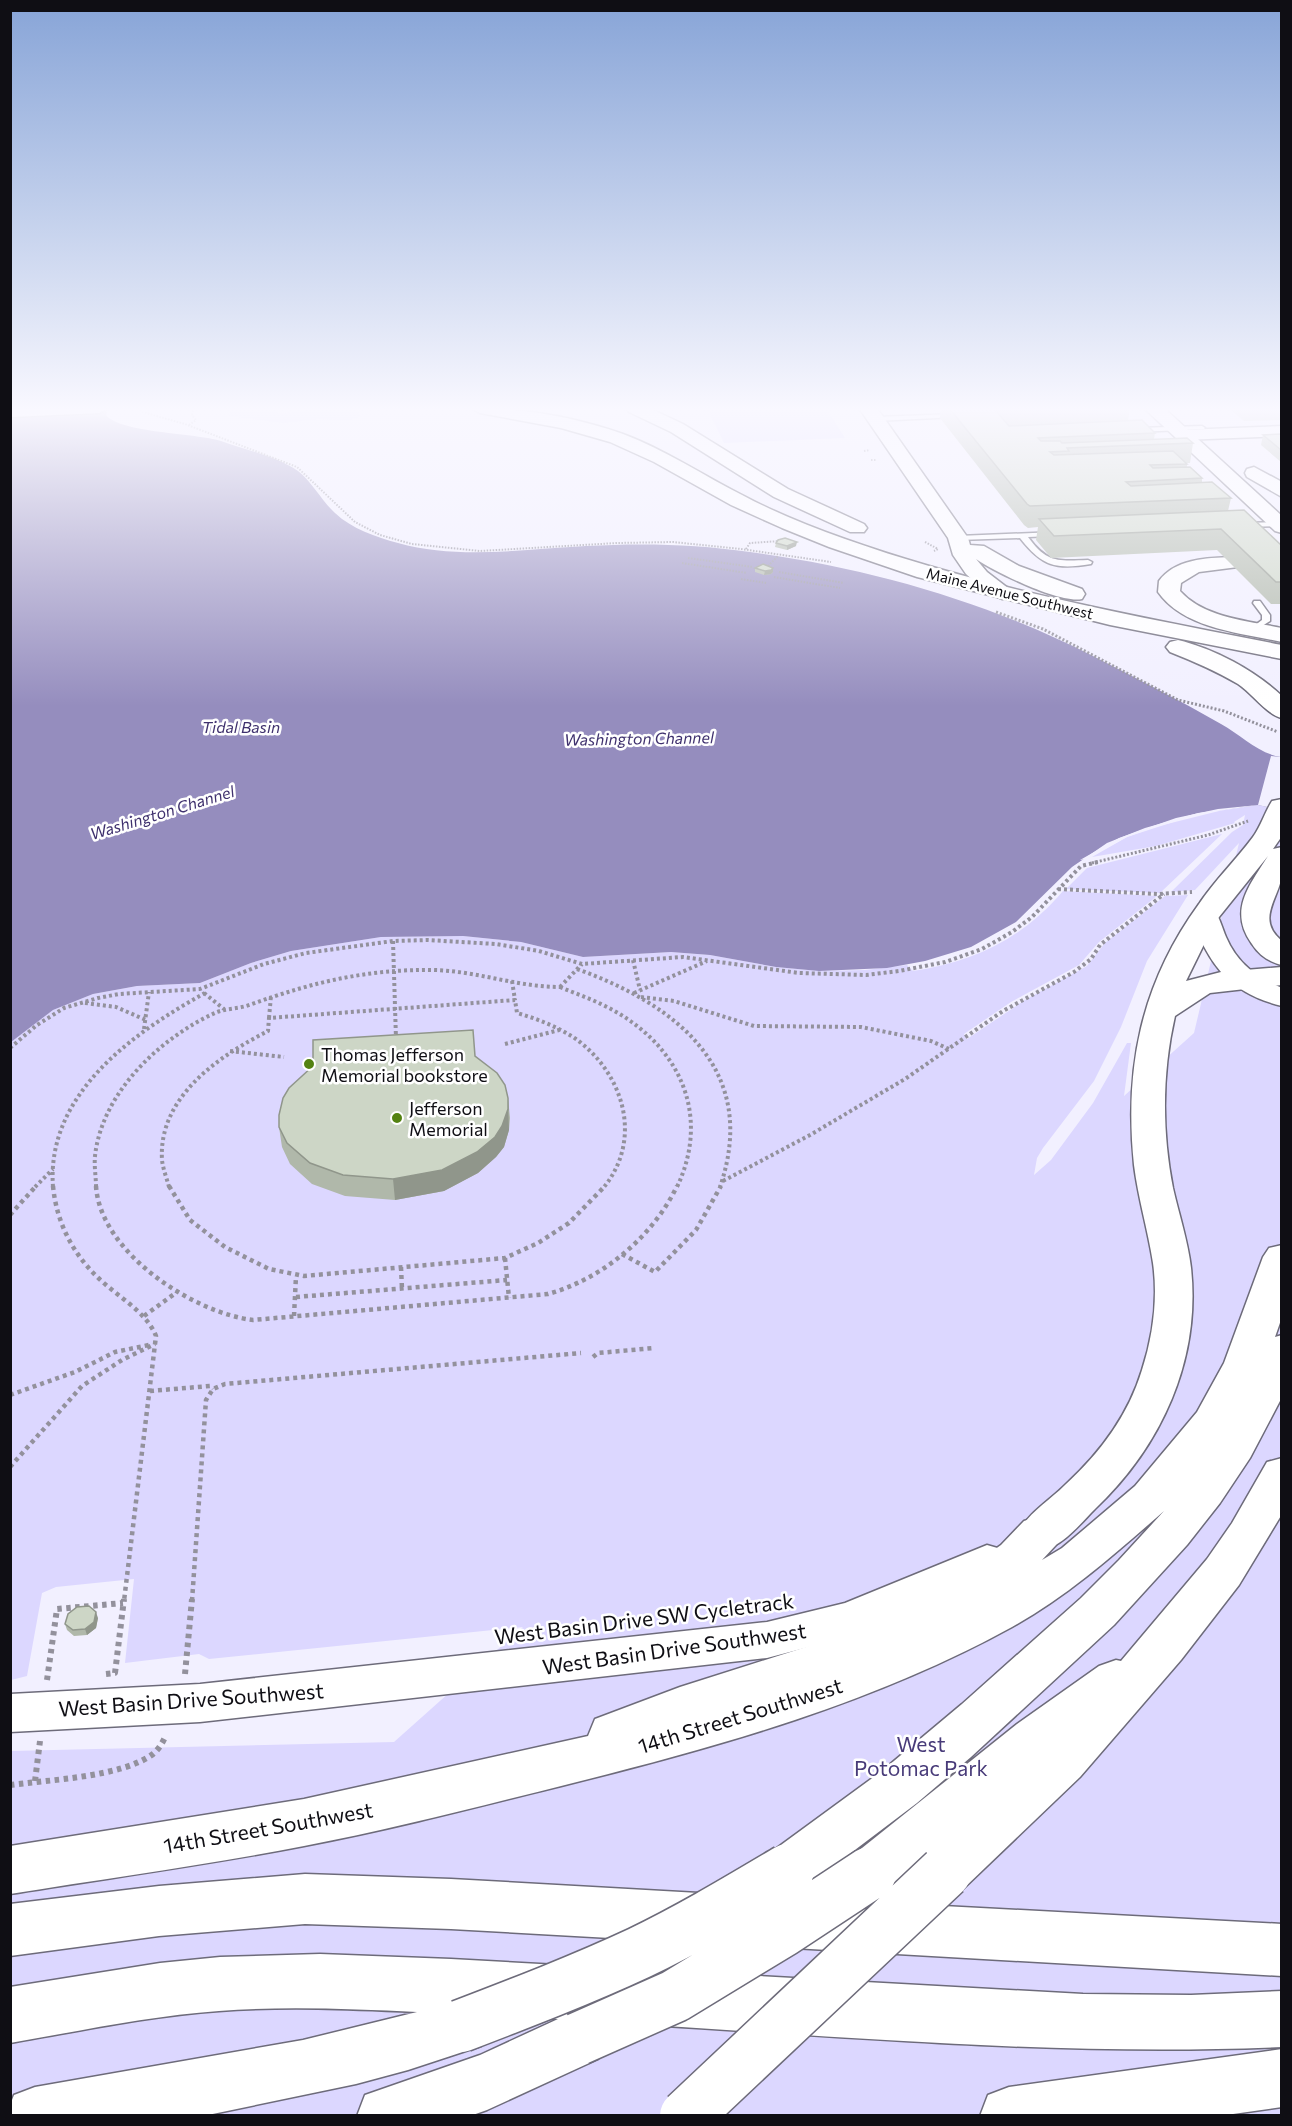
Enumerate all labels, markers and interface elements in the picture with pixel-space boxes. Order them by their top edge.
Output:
street label: Maine Avenue Southwest [925,564,1095,622]
water label: Tidal Basin [202,717,280,736]
water label: Washington Channel [564,727,715,749]
water label: Washington Channel [88,781,237,843]
place label: Thomas Jefferson Memorial bookstore [321,1043,488,1086]
marker: Thomas Jefferson Memorial bookstore [302,1057,316,1071]
place label: Jefferson Memorial [409,1097,488,1140]
marker: Jefferson Memorial [390,1111,404,1125]
street label: West Basin Drive SW Cycletrack [493,1587,795,1649]
street label: West Basin Drive Southwest [541,1617,807,1679]
street label: 14th Street Southwest [635,1672,845,1758]
street label: West Basin Drive Southwest [57,1677,325,1721]
park label: West Potomac Park [854,1731,988,1780]
street label: 14th Street Southwest [161,1796,375,1858]

